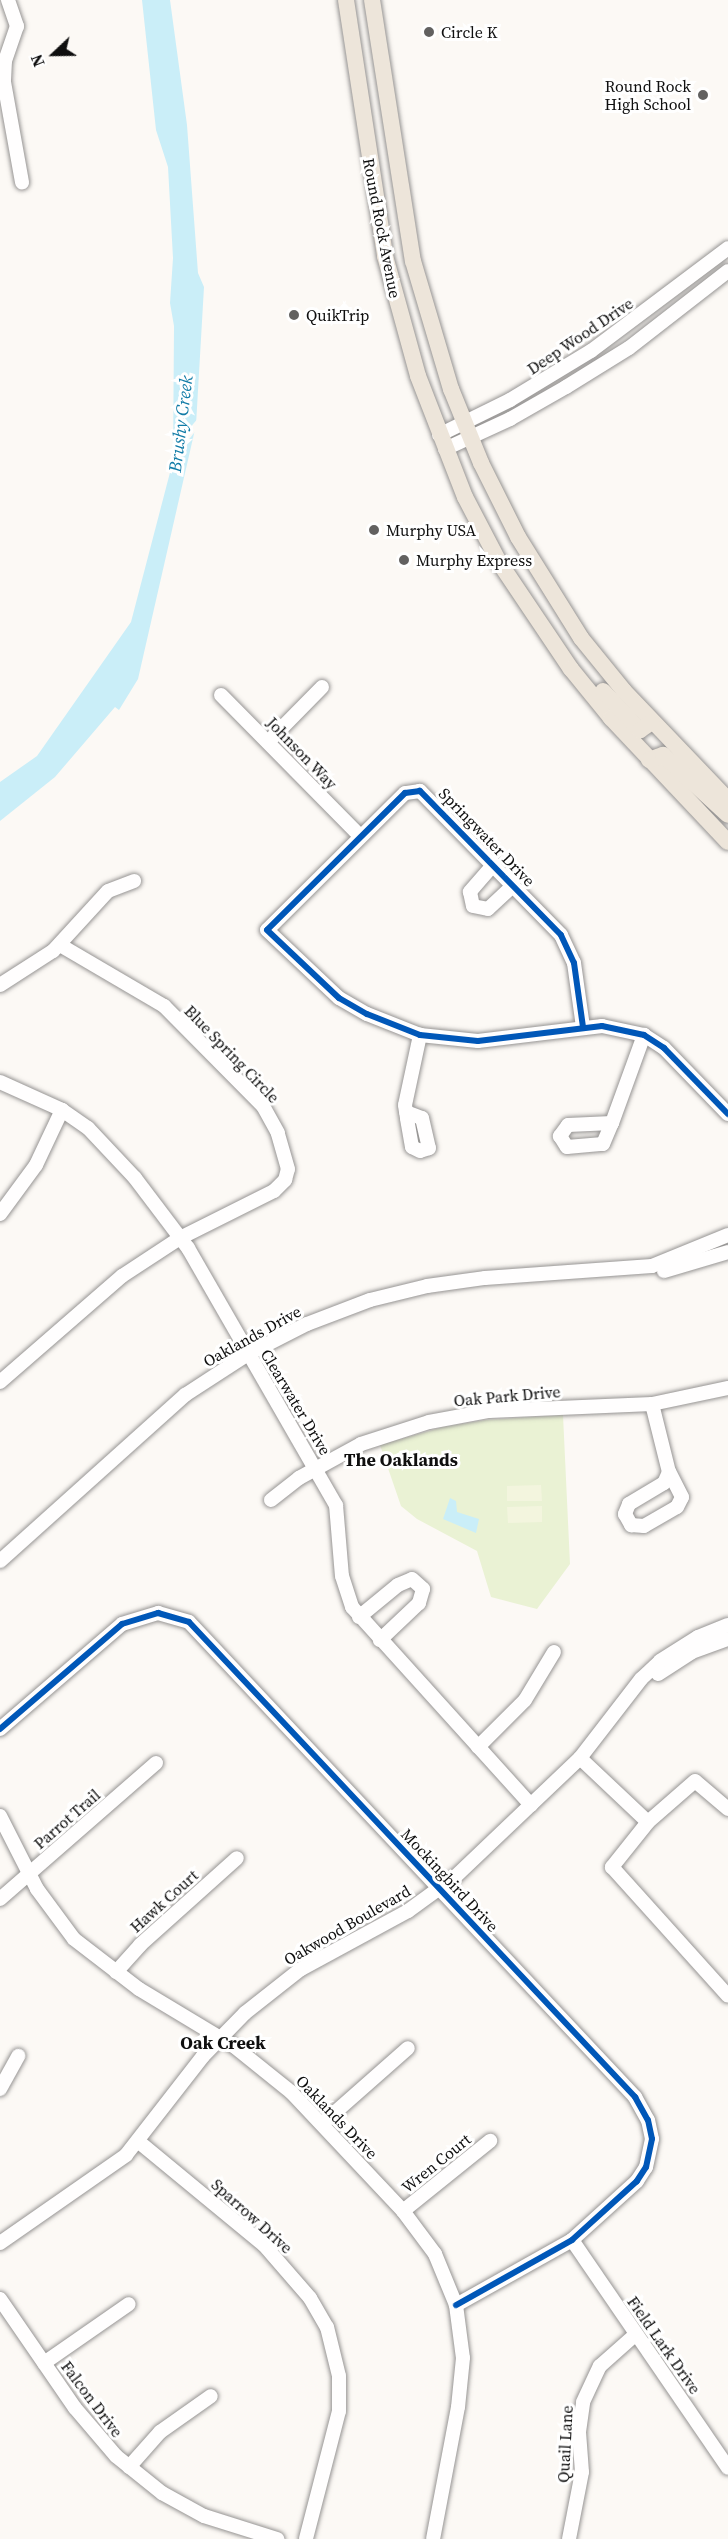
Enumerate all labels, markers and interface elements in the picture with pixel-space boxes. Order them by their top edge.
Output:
place label: Circle K [441,22,497,42]
north arrow [24,24,84,84]
marker: Circle K [422,25,436,39]
text: N [25,51,50,70]
place label: Round Rock High School [605,76,691,114]
marker: Round Rock High School [696,88,710,102]
street label: Round Rock Avenue [359,156,405,300]
street label: Deep Wood Drive [523,293,637,379]
place label: QuikTrip [306,305,369,325]
marker: QuikTrip [287,308,301,322]
water label: Brushy Creek [164,374,198,474]
place label: Murphy USA [386,520,476,540]
marker: Murphy USA [367,523,381,537]
place label: Murphy Express [416,550,532,570]
marker: Murphy Express [397,553,411,567]
street label: Johnson Way [263,713,341,793]
street label: Springwater Drive [435,784,539,890]
street label: Blue Spring Circle [181,1001,283,1107]
street label: Oaklands Drive [200,1301,304,1371]
street label: Clearwater Drive [257,1345,335,1459]
street label: Oak Park Drive [453,1382,561,1410]
district label: The Oaklands [344,1449,458,1471]
street label: Parrot Trail [30,1785,104,1853]
street label: Mockingbird Drive [397,1825,503,1935]
street label: Hawk Court [126,1865,202,1937]
street label: Oakwood Boulevard [280,1881,414,1969]
district label: Oak Creek [180,2032,266,2054]
street label: Oaklands Drive [292,2071,382,2163]
street label: Wren Court [398,2129,474,2197]
street label: Sparrow Drive [208,2175,296,2257]
street label: Field Lark Drive [623,2293,705,2397]
street label: Falcon Drive [57,2357,127,2441]
street label: Quail Lane [553,2405,577,2483]

